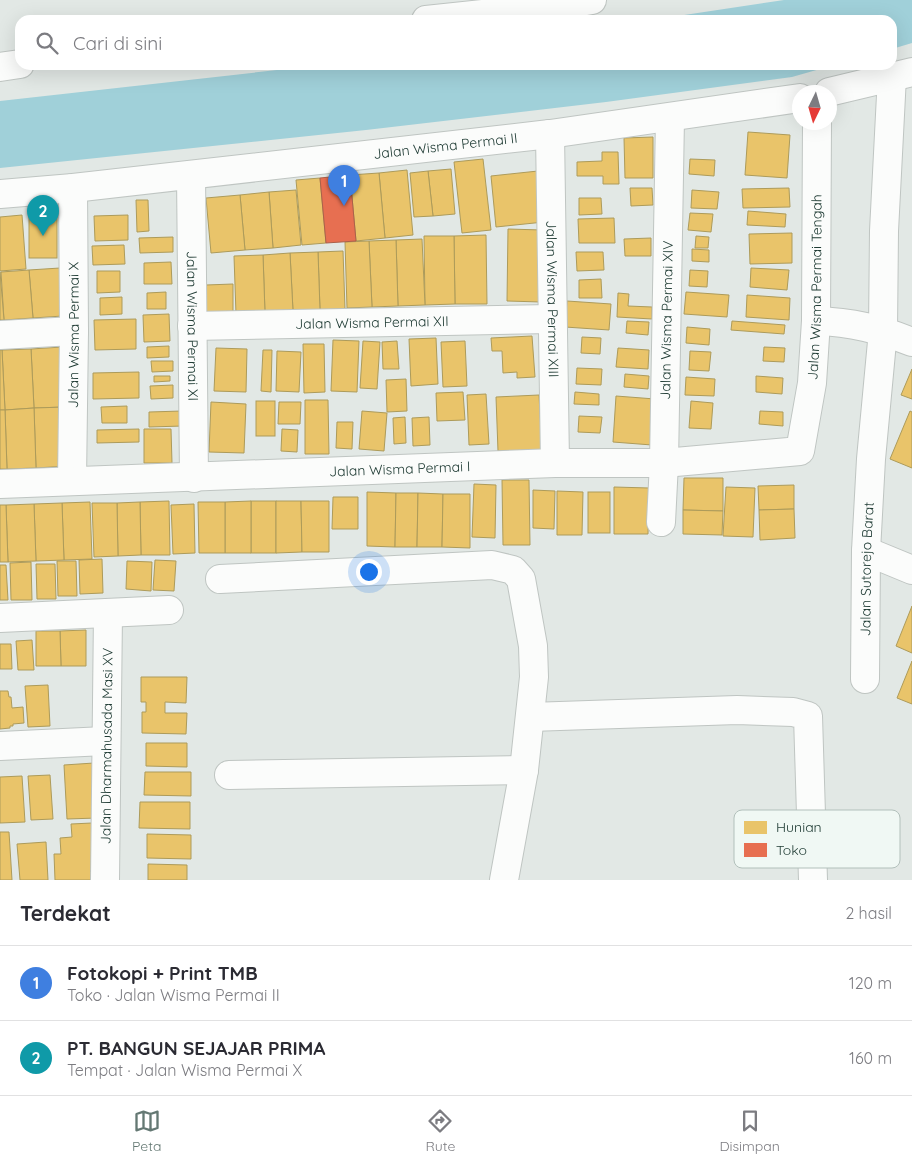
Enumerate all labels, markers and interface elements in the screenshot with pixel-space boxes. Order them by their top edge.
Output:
search box [15,15,897,70]
icon: search [33,29,61,57]
text: Cari di sini [73,31,162,55]
north arrow [792,85,837,130]
street label: Jalan Wisma Permai II [372,129,518,163]
pin: 1 [328,165,360,206]
street label: Jalan Wisma Permai Tengah [803,194,826,380]
pin: 2 [27,195,59,236]
street label: Jalan Wisma Permai XIII [542,220,563,378]
street label: Jalan Wisma Permai XIV [656,240,677,400]
street label: Jalan Wisma Permai XI [183,251,202,401]
street label: Jalan Wisma Permai X [64,261,83,408]
street label: Jalan Wisma Permai XII [295,312,449,333]
street label: Jalan Wisma Permai I [329,457,471,481]
street label: Jalan Sutorejo Barat [856,501,878,636]
your location [356,559,382,585]
street label: Jalan Dharmahusada Masi XV [96,648,117,844]
legend [734,810,900,868]
text: Hunian [776,818,822,836]
text: Toko [776,841,807,859]
text: Terdekat [20,900,111,926]
text: 2 hasil [845,903,892,923]
text: Fotokopi + Print TMB [67,961,258,985]
text: 1 [33,973,39,993]
text: 120 m [849,973,892,993]
text: Toko · Jalan Wisma Permai II [67,985,280,1005]
text: PT. BANGUN SEJAJAR PRIMA [67,1036,325,1060]
text: 2 [31,1048,41,1068]
text: 160 m [849,1048,892,1068]
text: Tempat · Jalan Wisma Permai X [67,1060,302,1080]
tab: Peta [132,1107,161,1155]
tab: Rute [426,1107,455,1155]
tab: Disimpan [719,1107,780,1155]

